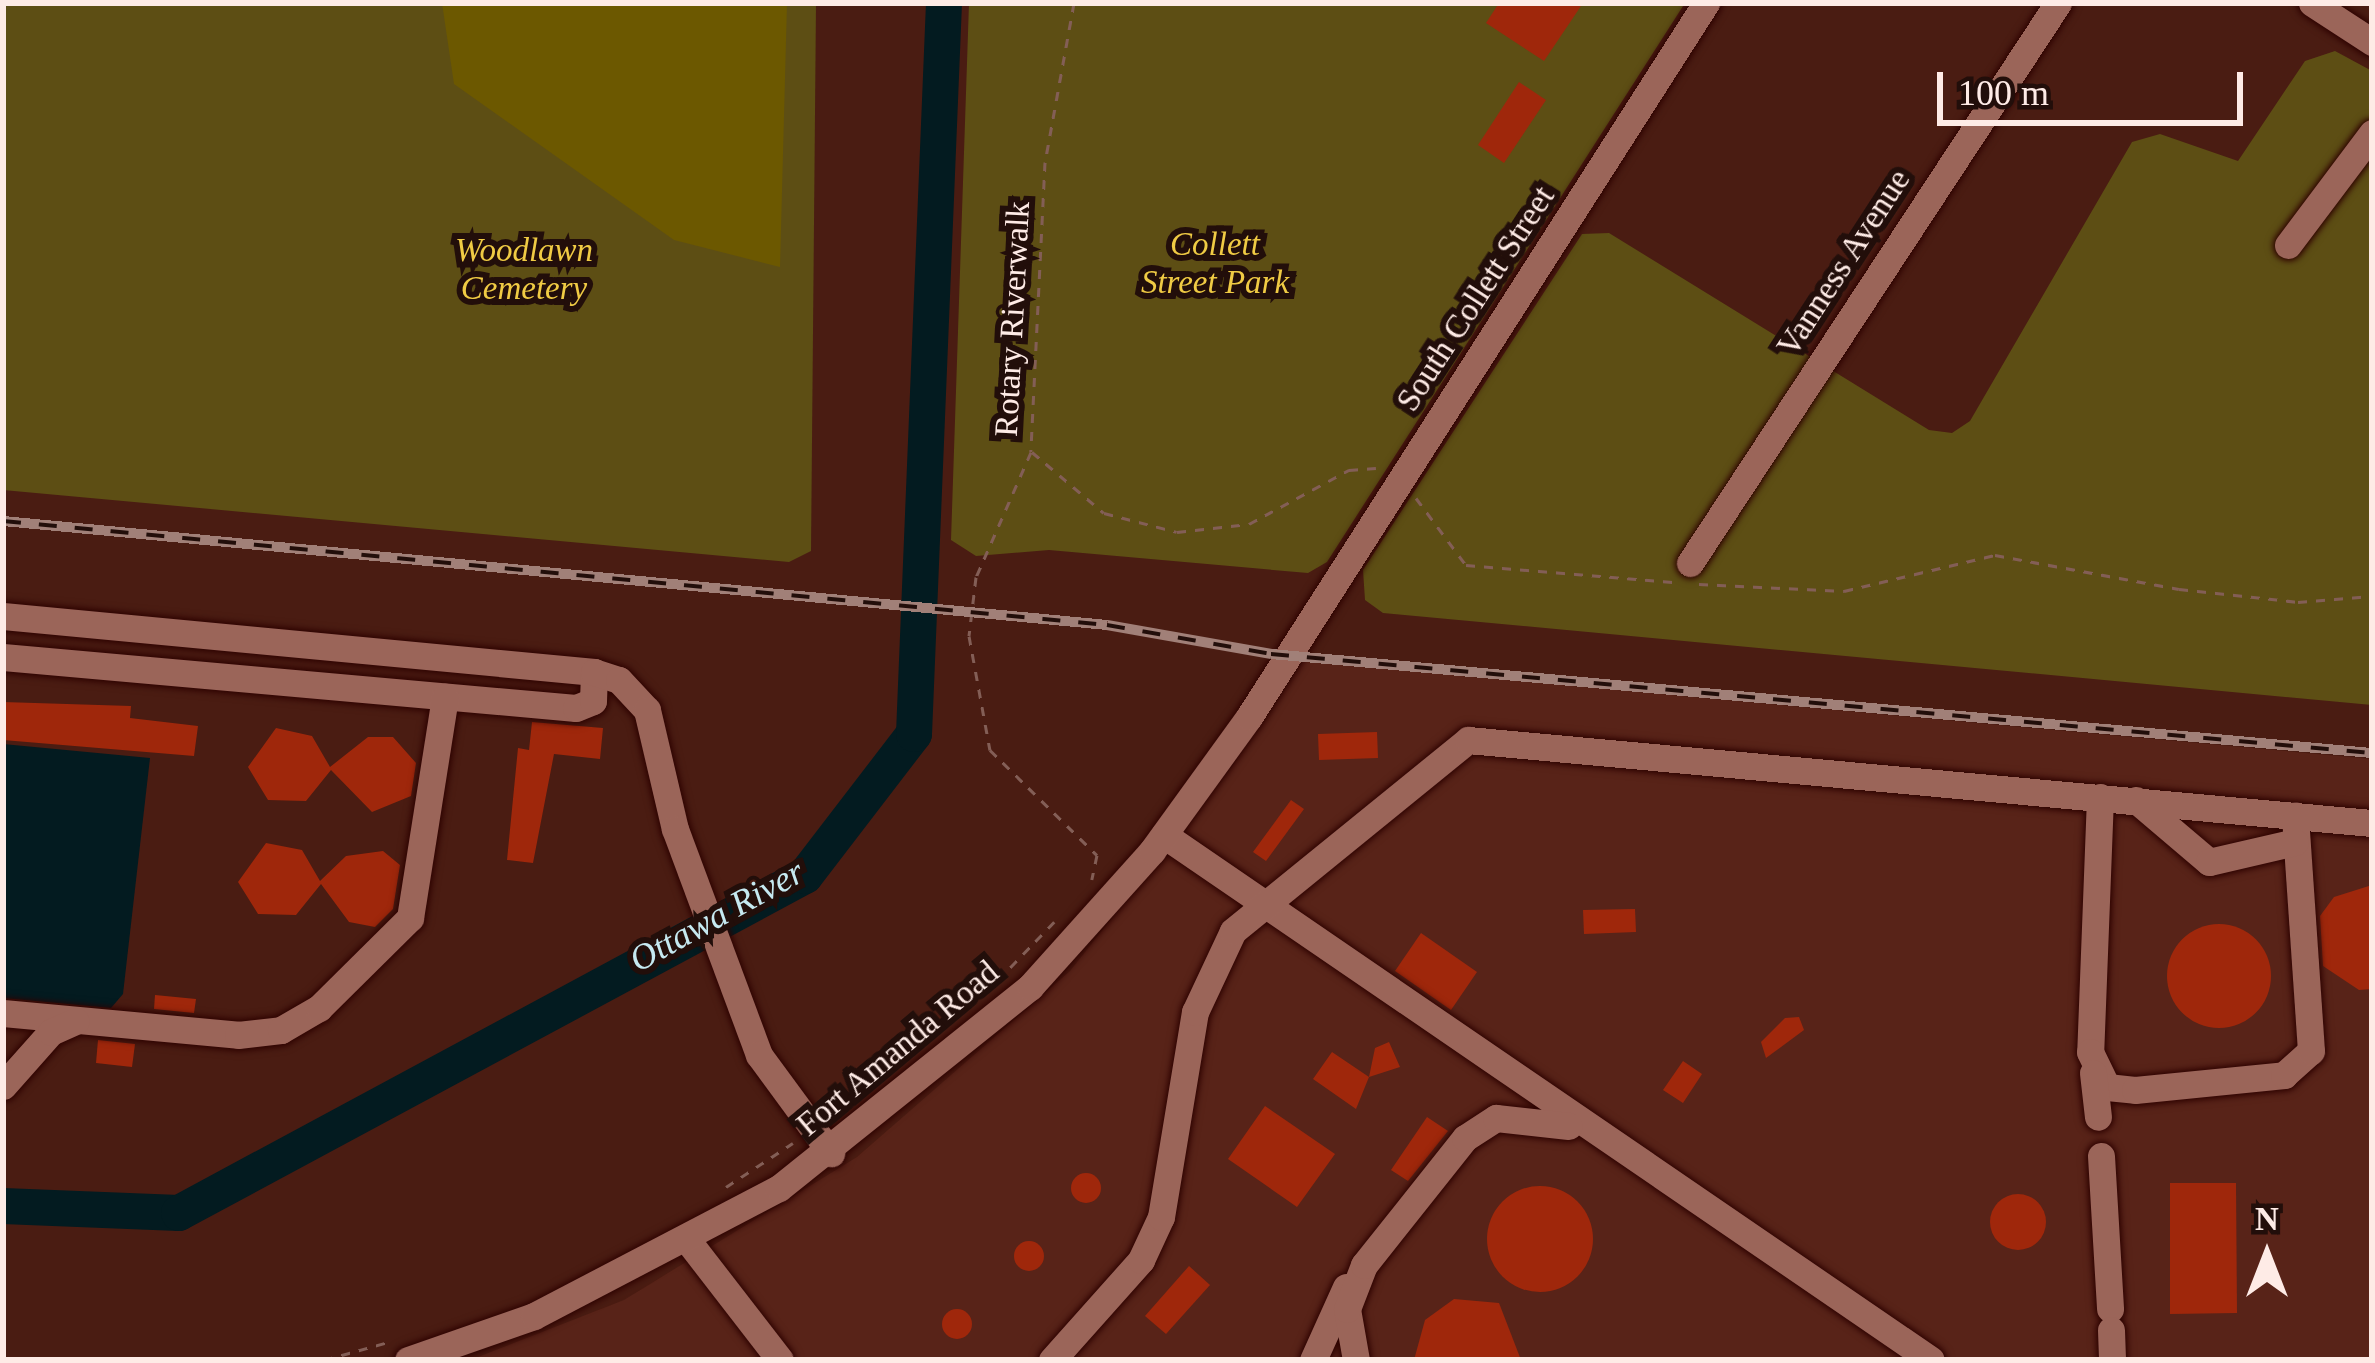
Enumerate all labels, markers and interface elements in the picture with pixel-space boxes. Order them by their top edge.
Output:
scale bar [1943,48,2249,122]
text: 100 m [1958,73,2049,113]
street label: Vanness Avenue [1768,161,1920,365]
street label: South Collett Street [1389,179,1563,419]
street label: Rotary Riverwalk [987,200,1039,438]
park label: Collett Street Park [1141,225,1289,303]
park label: Woodlawn Cemetery [455,231,593,309]
water label: Ottawa River [622,850,812,982]
street label: Fort Amanda Road [788,953,1008,1145]
north arrow [2207,1195,2327,1315]
text: N [2255,1201,2279,1237]

